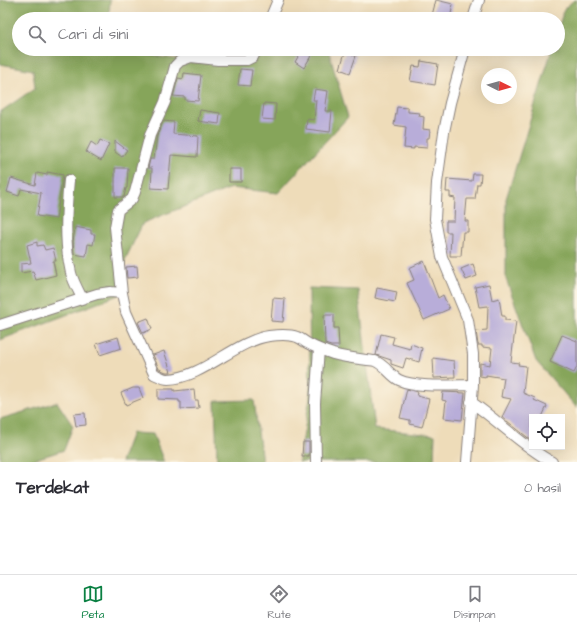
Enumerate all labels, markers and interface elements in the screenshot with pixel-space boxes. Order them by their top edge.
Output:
search box [12,12,565,56]
icon: search [26,23,48,45]
text: Cari di sini [58,24,128,45]
north arrow [481,68,517,104]
map controls [529,414,565,450]
button: locate [529,414,565,450]
text: Terdekat [16,476,89,500]
text: 0 hasil [524,479,561,497]
tab: Peta [81,583,104,622]
tab: Rute [267,583,291,622]
tab: Disimpan [454,583,496,622]

